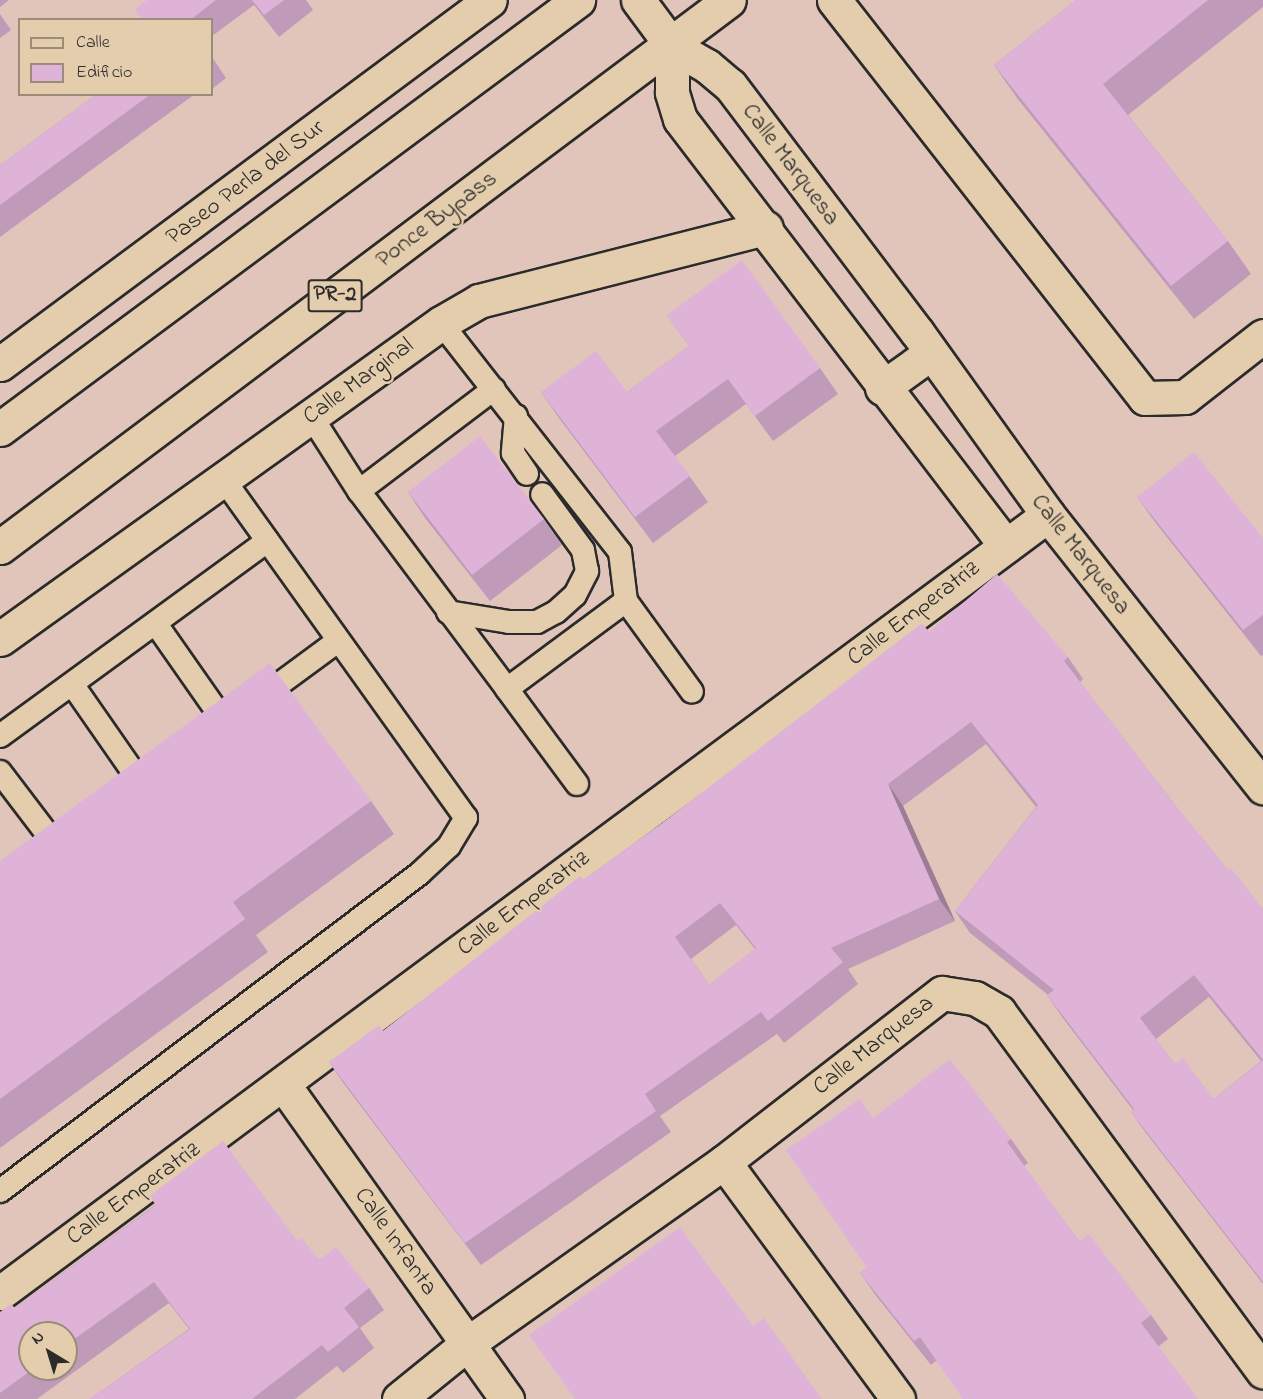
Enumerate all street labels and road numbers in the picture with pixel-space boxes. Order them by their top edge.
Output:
street label: Calle Marquesa [735,98,845,232]
street label: Paseo Perla del Sur [161,114,331,252]
street label: Ponce Bypass [371,165,503,275]
road number: PR-2 [306,277,364,315]
street label: Calle Marginal [298,332,420,432]
street label: Calle Marquesa [1024,489,1136,621]
street label: Calle Emperatriz [842,555,986,673]
street label: Calle Emperatriz [452,845,596,963]
street label: Calle Marquesa [808,990,940,1102]
street label: Calle Emperatriz [62,1136,206,1252]
street label: Calle Infanta [347,1182,443,1302]

